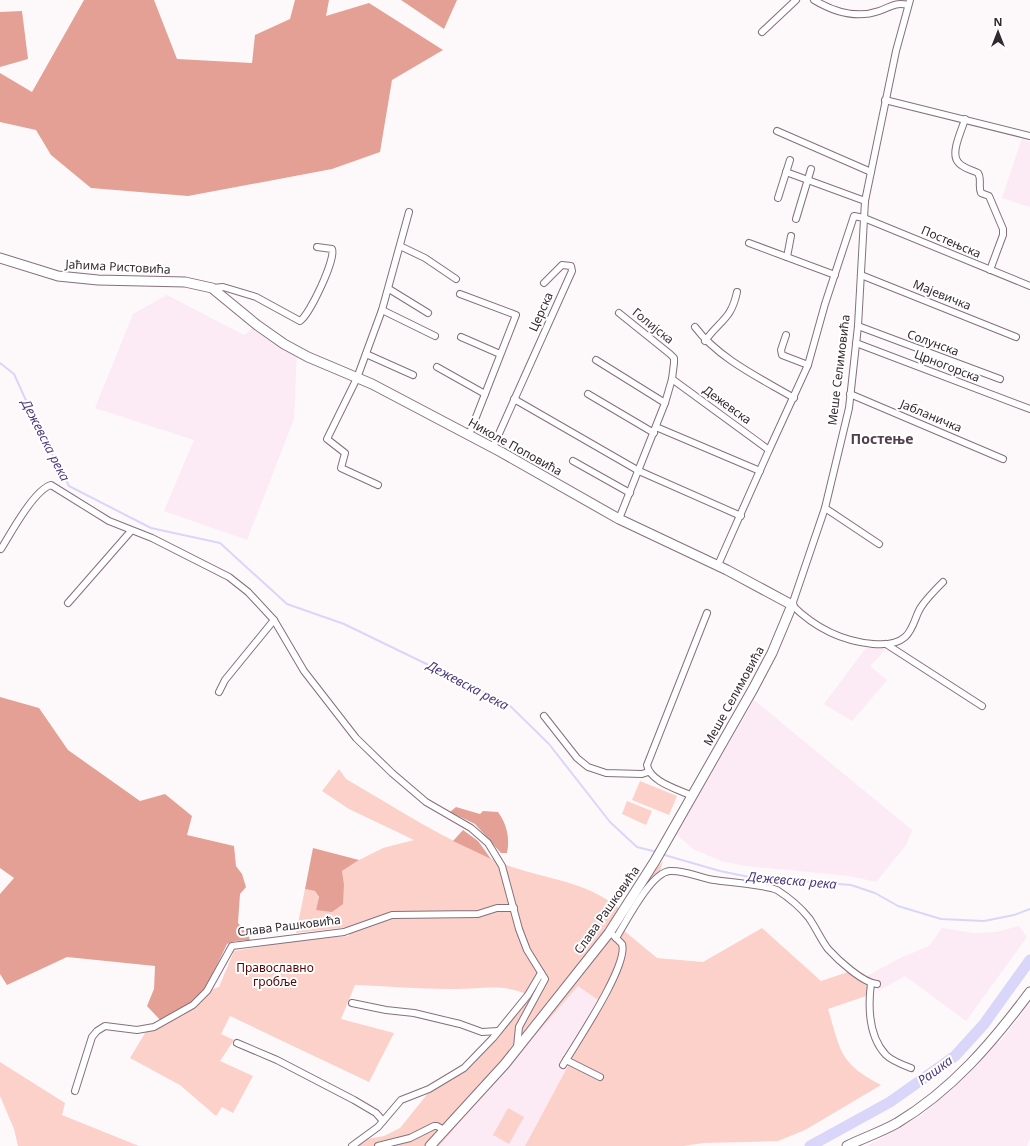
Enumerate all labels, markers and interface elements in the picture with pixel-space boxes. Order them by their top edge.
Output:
north arrow [978,12,1018,52]
text: N [994,14,1002,29]
street label: Постењска [919,221,984,262]
street label: Јаћима Ристовића [64,255,171,278]
street label: Мајевичка [911,275,974,314]
street label: Церска [524,289,557,334]
street label: Голијска [629,304,678,348]
street label: Меше Селимовића [823,314,854,426]
street label: Солунска [905,325,961,360]
street label: Црногорска [912,345,982,386]
street label: Дежевска [700,381,755,428]
water label: Дежевска река [17,394,75,485]
street label: Јабланичка [897,395,965,436]
street label: Николе Поповића [465,414,565,479]
district label: Постење [851,429,913,448]
street label: Меше Селимовића [699,643,768,749]
water label: Дежевска река [422,655,513,714]
street label: Слава Рашковића [570,862,643,957]
water label: Дежевска река [744,867,838,893]
street label: Слава Рашковића [236,911,342,940]
park label: Православно гробље [236,959,314,990]
water label: Рашка [914,1051,957,1089]

